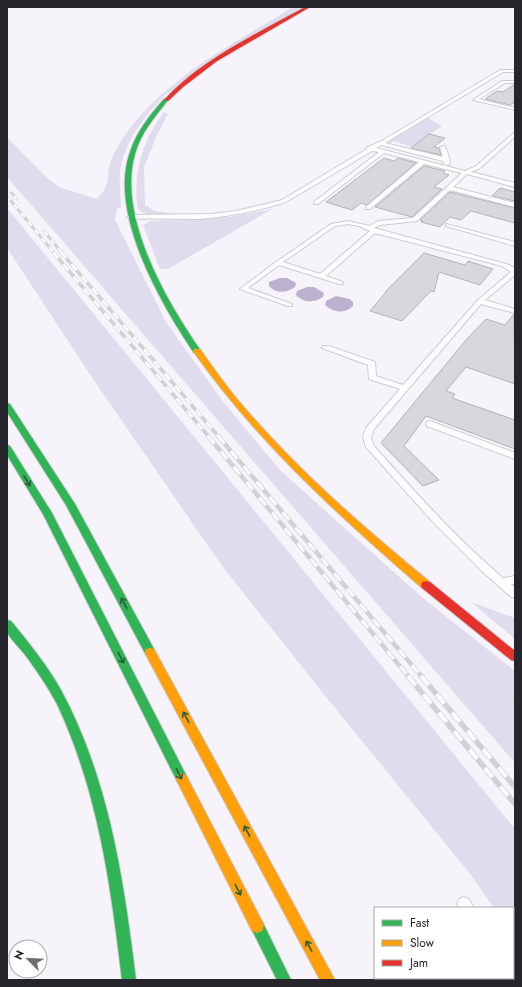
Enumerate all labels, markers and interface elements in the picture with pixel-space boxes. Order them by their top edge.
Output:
one-way arrow [24,475,32,487]
one-way arrow [120,597,127,609]
one-way arrow [117,652,125,664]
one-way arrow [181,711,189,723]
one-way arrow [176,767,184,779]
one-way arrow [243,825,251,837]
one-way arrow [235,883,242,895]
legend [374,907,514,979]
text: Fast [410,914,429,932]
text: Slow [410,934,435,952]
north arrow [8,939,48,979]
one-way arrow [305,940,313,952]
text: N [10,948,28,962]
text: Jam [408,954,428,972]

